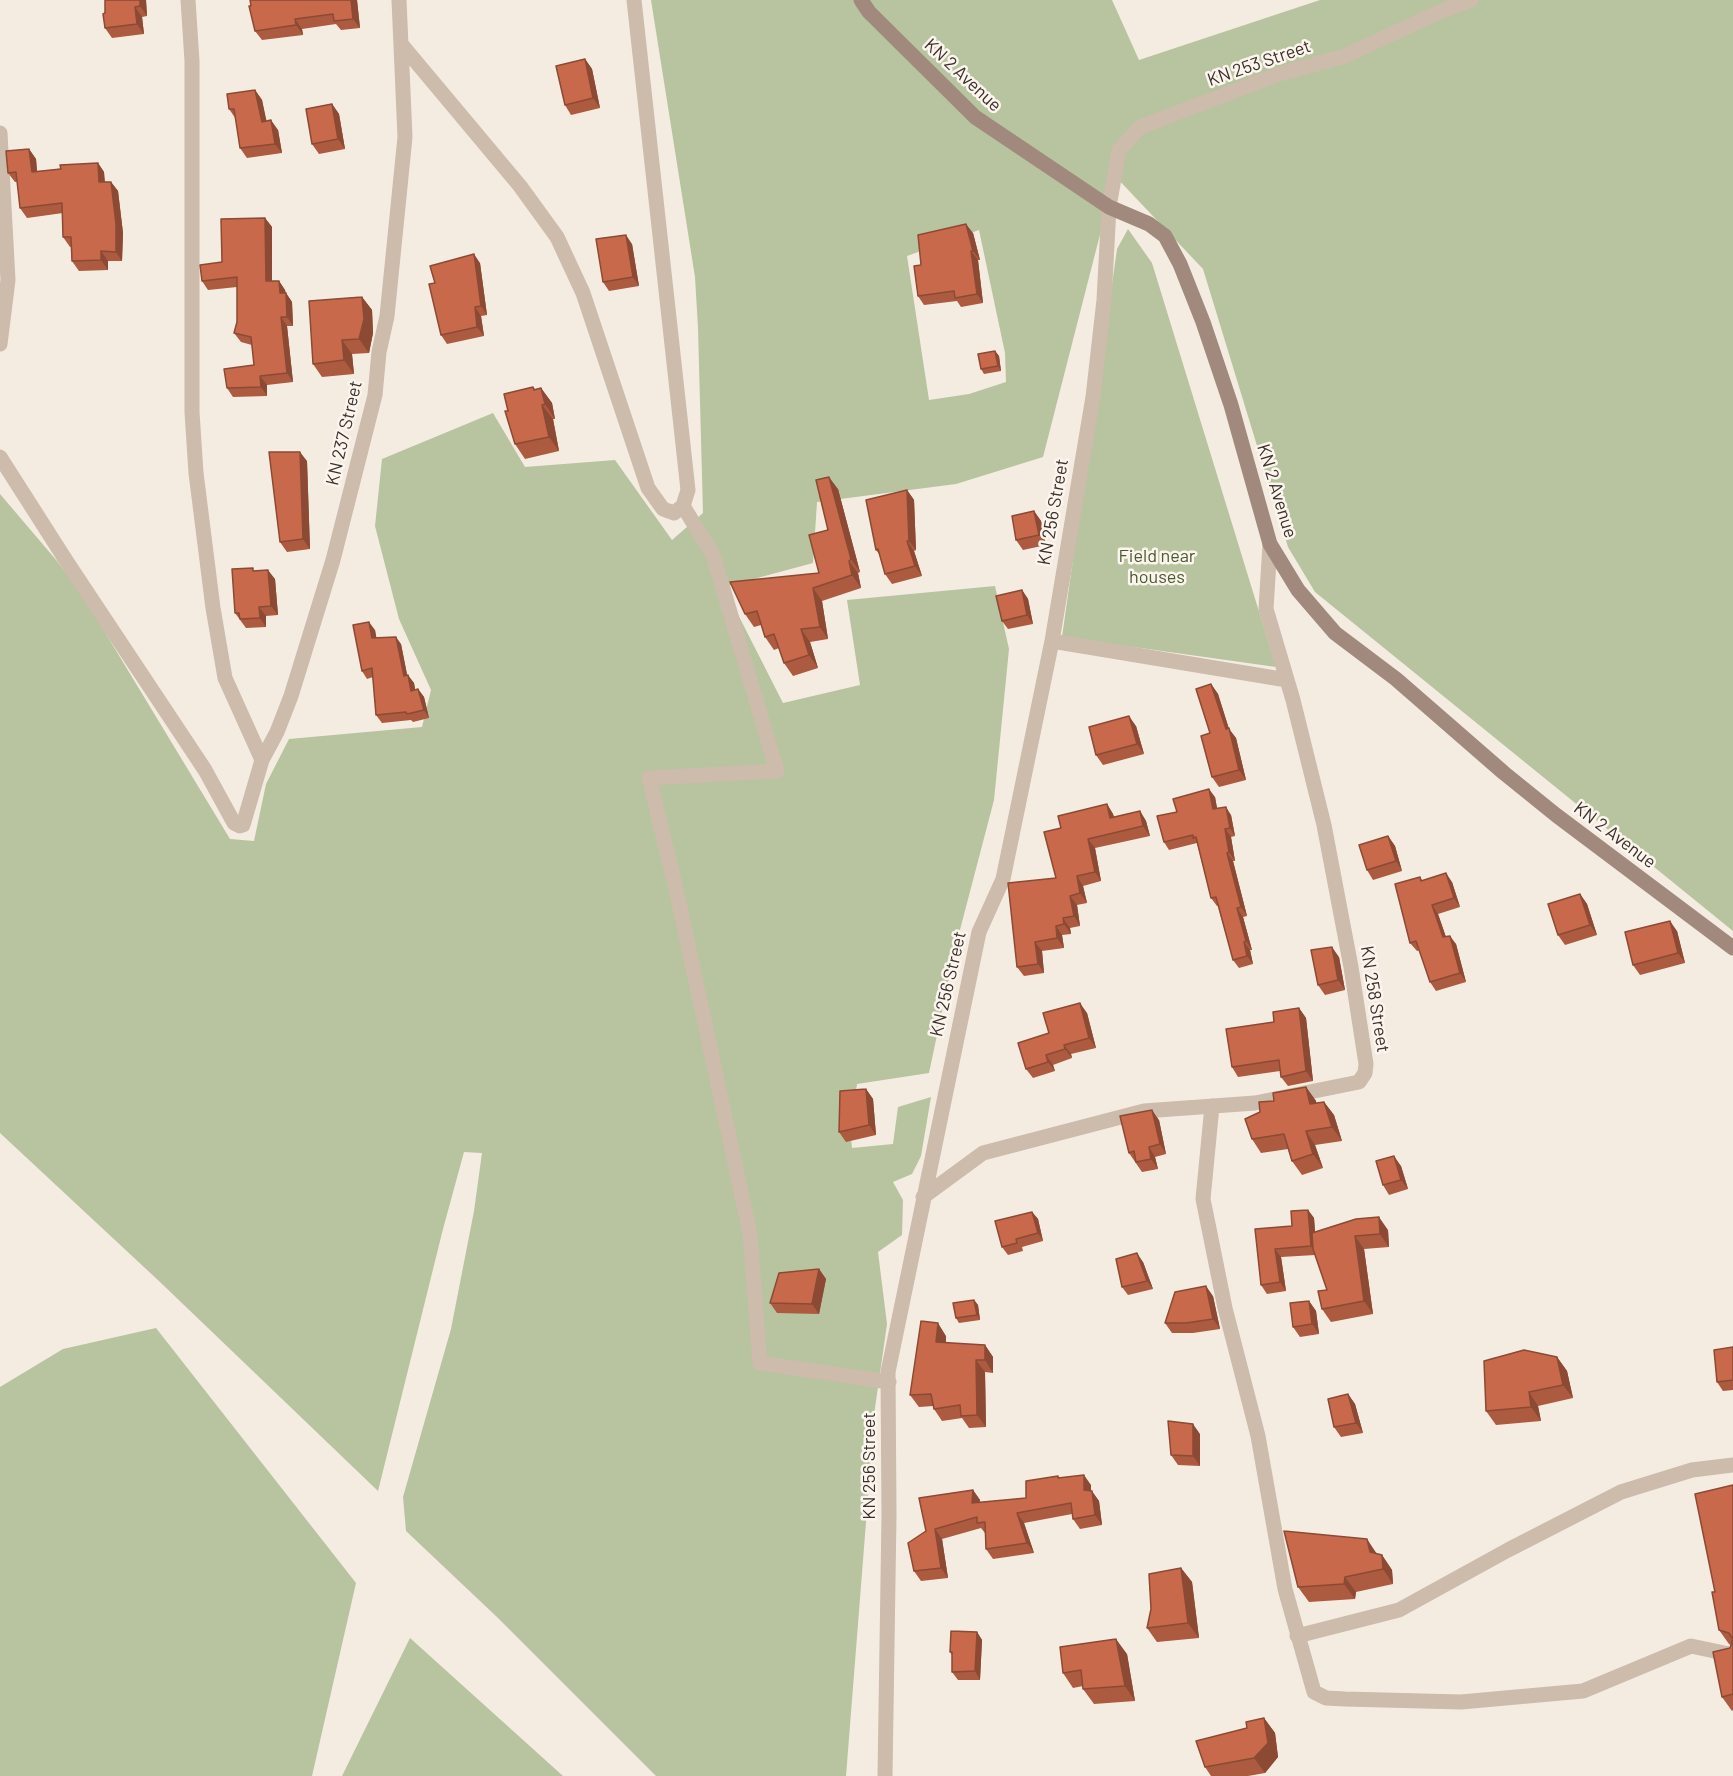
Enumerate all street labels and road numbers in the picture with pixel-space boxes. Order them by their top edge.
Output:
street label: KN 2 Avenue [920,34,1006,116]
street label: KN 253 Street [1205,35,1313,91]
street label: KN 237 Street [321,379,367,487]
street label: KN 2 Avenue [1252,441,1302,541]
street label: KN 256 Street [1033,457,1073,567]
street label: KN 2 Avenue [1570,797,1660,873]
street label: KN 256 Street [925,929,971,1039]
street label: KN 258 Street [1356,944,1394,1054]
street label: KN 256 Street [858,1412,880,1520]

